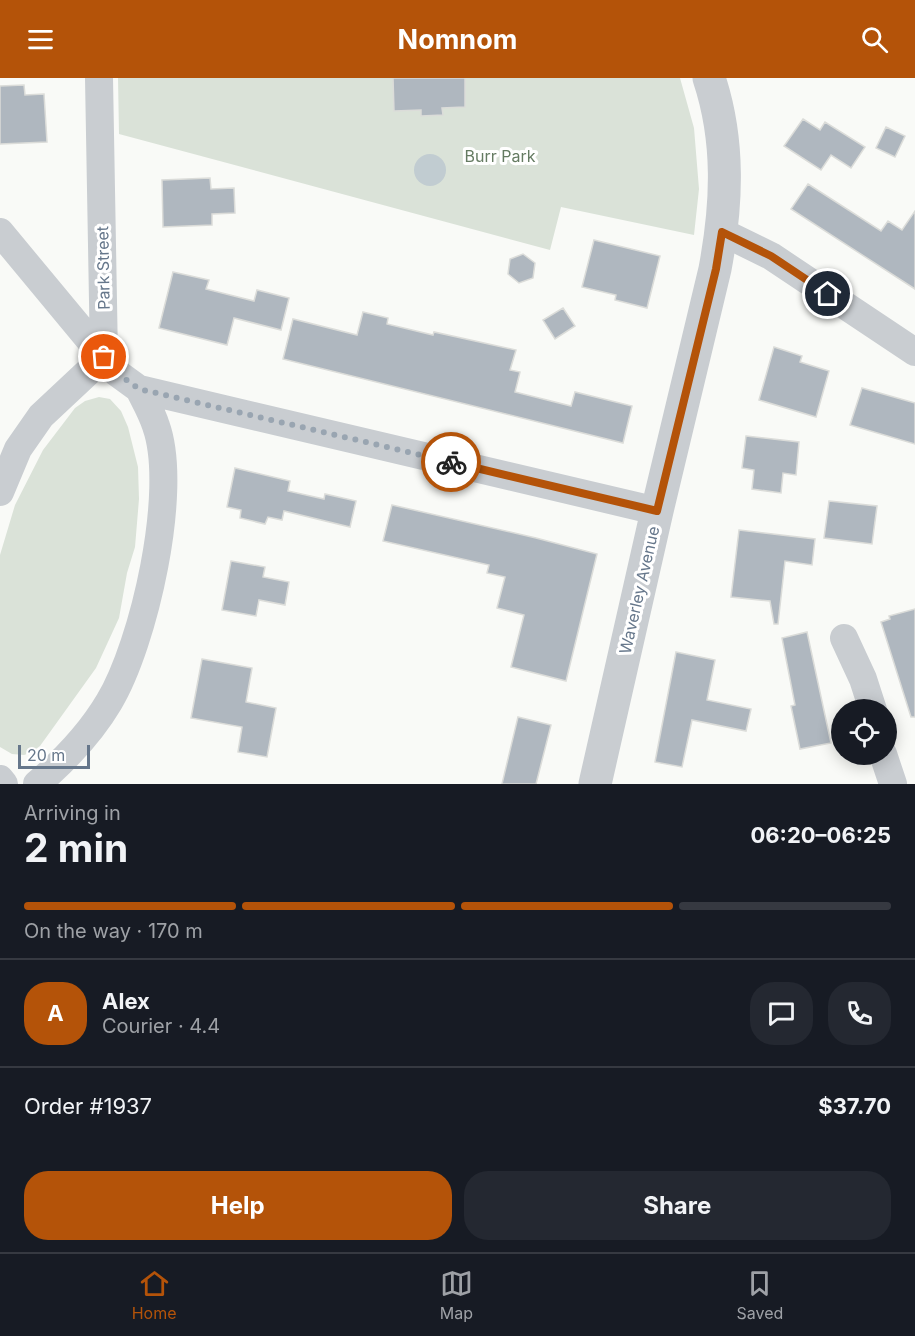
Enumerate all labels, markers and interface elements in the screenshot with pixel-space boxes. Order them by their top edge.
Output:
icon: menu [24,23,57,56]
text: Nomnom [398,23,517,56]
icon: search [858,23,891,56]
park label: Burr Park [465,146,536,166]
street label: Park Street [92,226,114,310]
pin [802,268,853,319]
icon: home [811,277,844,310]
pin [78,331,129,382]
icon: bag [87,340,120,373]
courier [421,432,481,492]
icon: bike [435,446,468,479]
street label: Waverley Avenue [615,524,663,656]
map controls [831,699,897,765]
button: locate [831,699,897,765]
scale bar [18,742,90,770]
text: 20 m [27,745,65,765]
text: Arriving in [24,801,121,825]
text: 06:20–06:25 [750,822,891,848]
text: 2 min [24,824,128,871]
text: On the way · 170 m [24,919,203,943]
button: chat [750,982,813,1045]
button: phone [828,982,891,1045]
text: Alex [102,988,150,1014]
text: A [47,1000,64,1026]
text: Courier · 4.4 [102,1014,220,1038]
text: Order #1937 [24,1093,152,1119]
text: $37.70 [818,1093,891,1119]
button: Help [24,1171,452,1240]
button: Share [464,1171,891,1240]
tab: Home [132,1267,177,1323]
tab: Map [440,1267,473,1323]
tab: Saved [736,1267,783,1323]

